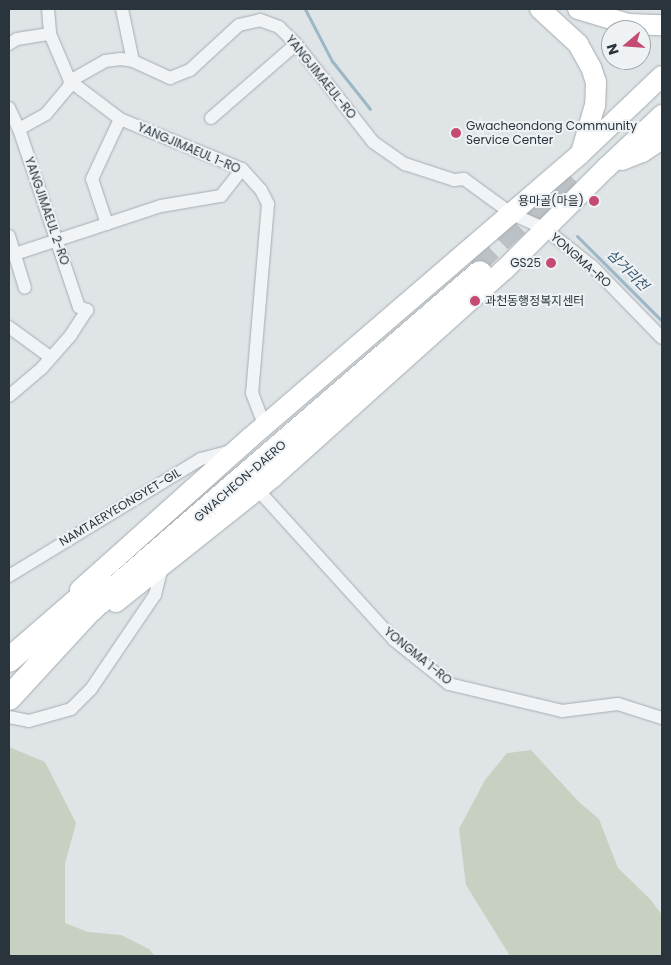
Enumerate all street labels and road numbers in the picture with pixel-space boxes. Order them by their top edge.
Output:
street label: YANGJIMAEUL-RO [283,32,359,122]
street label: YANGJIMAEUL 1-RO [135,120,243,176]
street label: YANGJIMAEUL 2-RO [22,155,72,267]
street label: YONGMA-RO [548,230,614,290]
street label: GWACHEON-DAERO [191,437,289,525]
street label: NAMTAERYEONGYET-GIL [57,465,183,549]
street label: YONGMA 1-RO [381,624,455,688]

